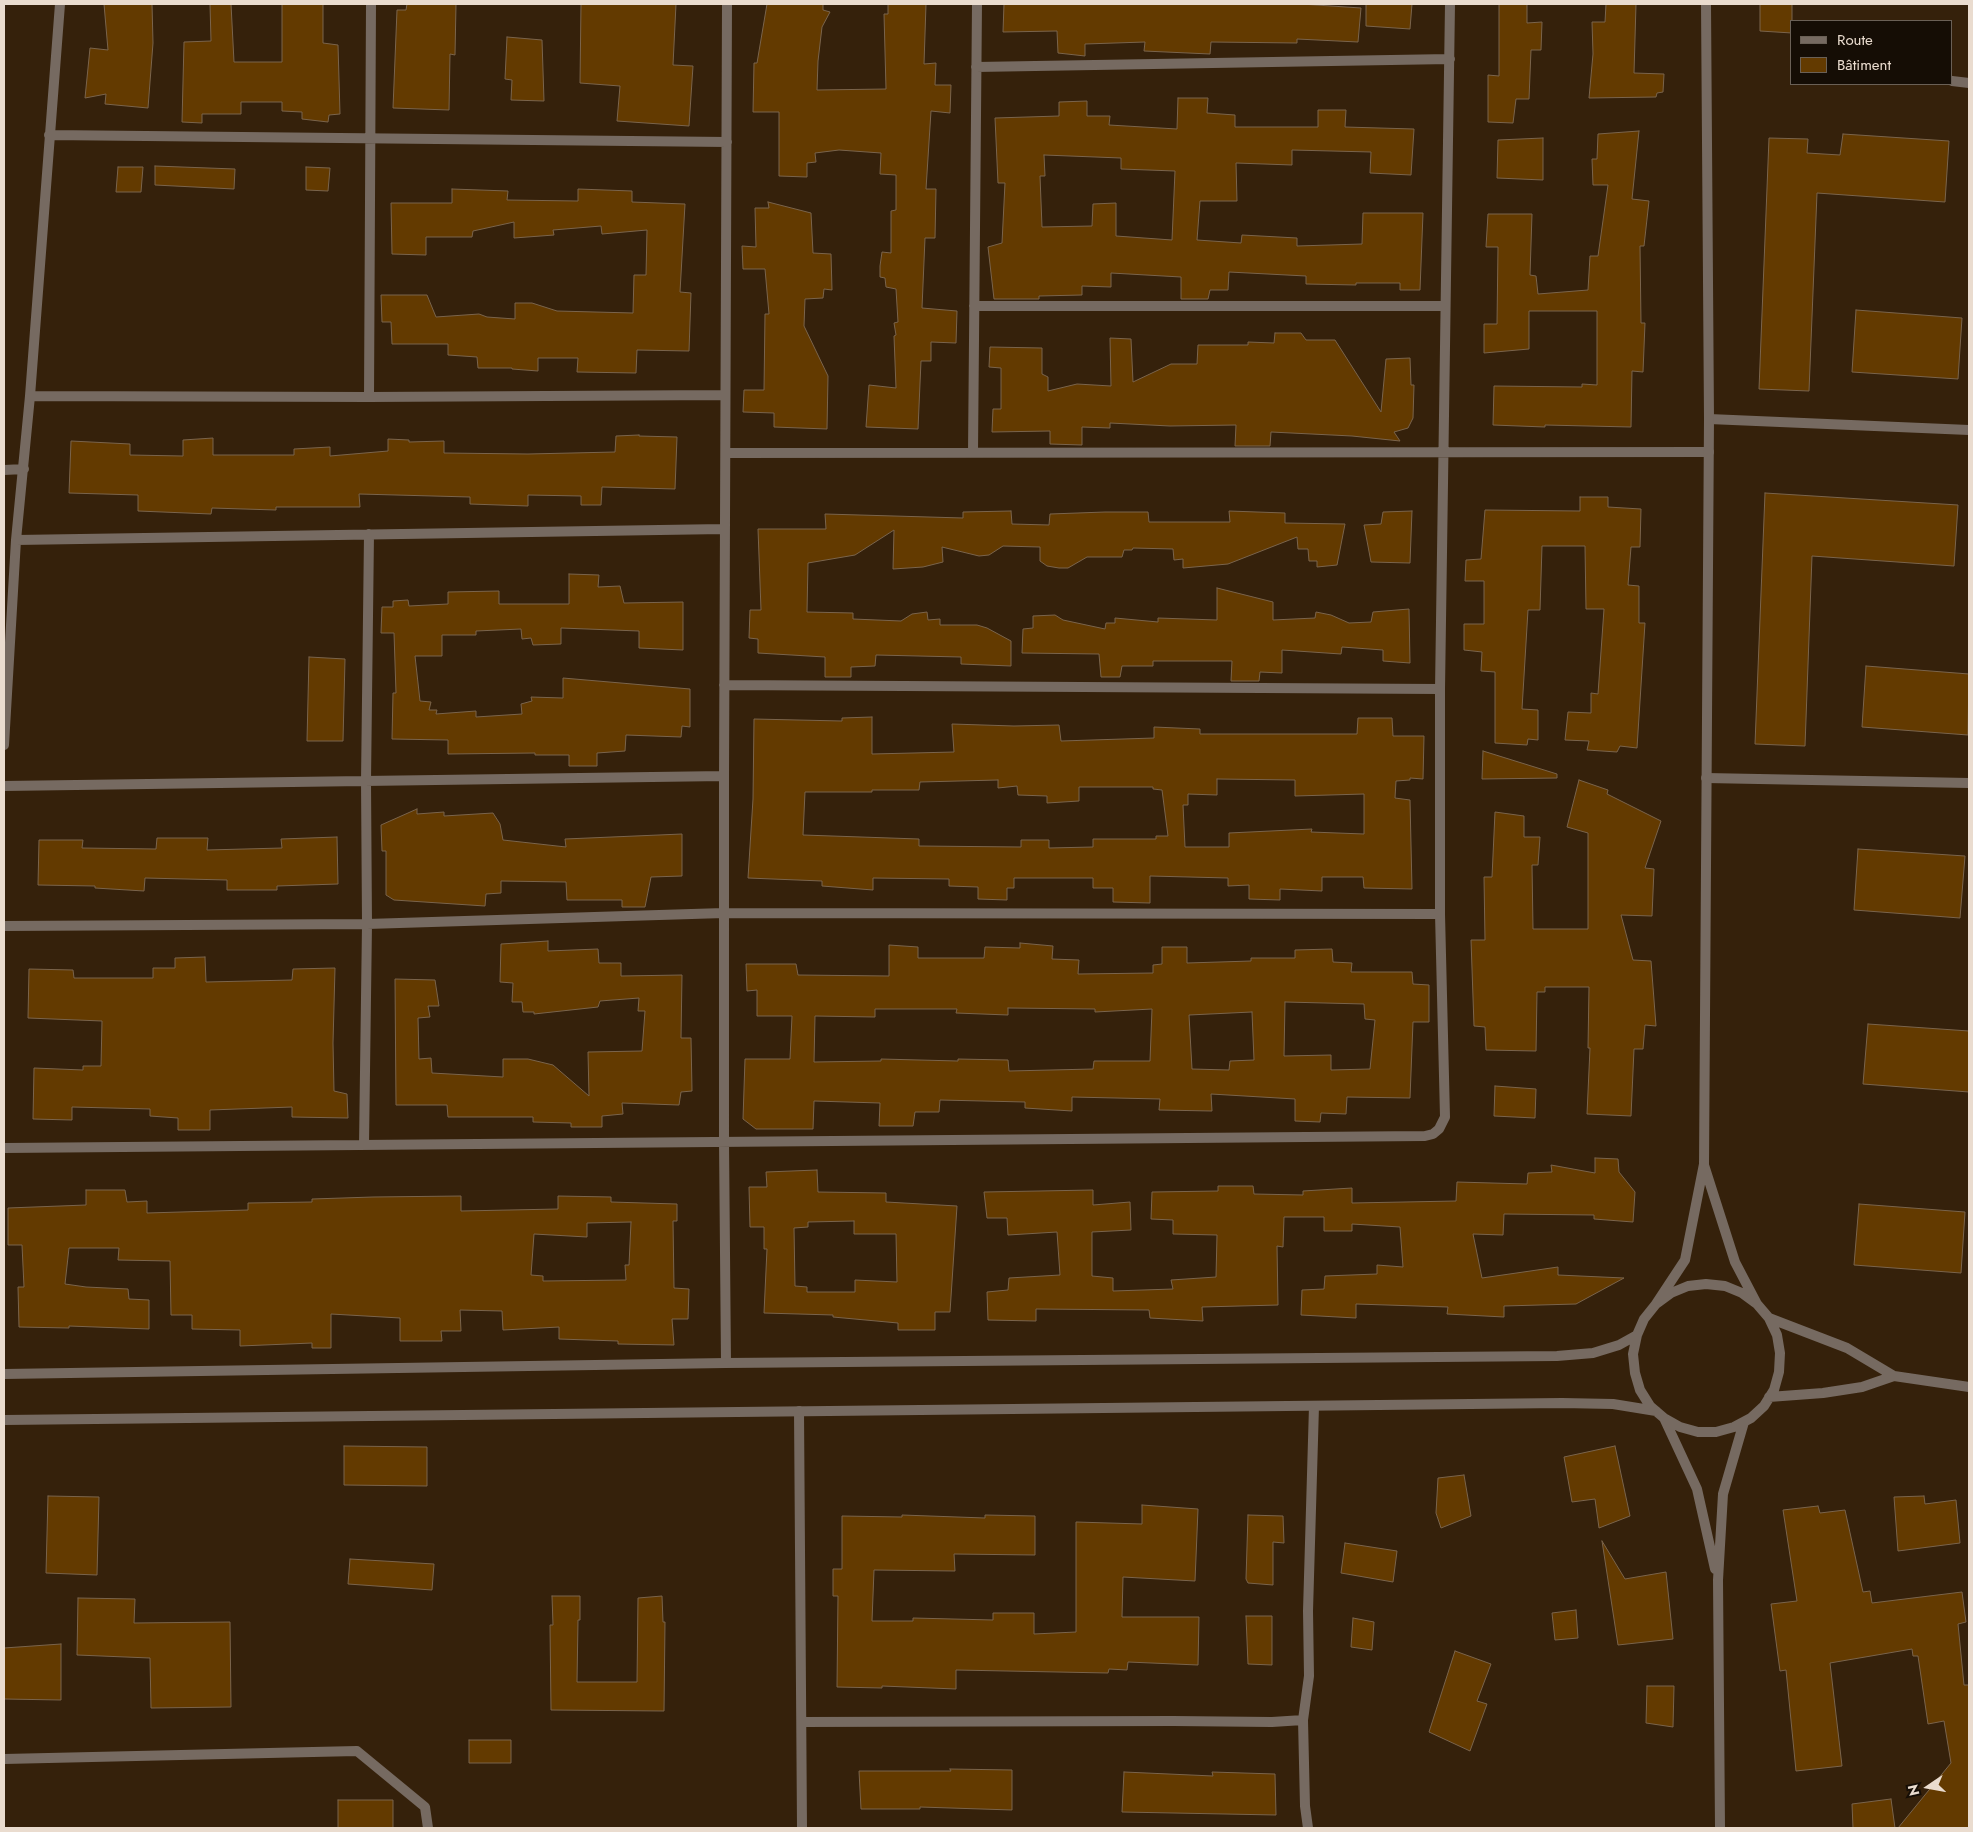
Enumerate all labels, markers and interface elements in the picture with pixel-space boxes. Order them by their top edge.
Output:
legend [1790,20,1953,85]
text: Route [1837,29,1873,51]
text: Bâtiment [1837,54,1891,76]
north arrow [1903,1762,1953,1812]
text: N [1902,1783,1924,1798]

